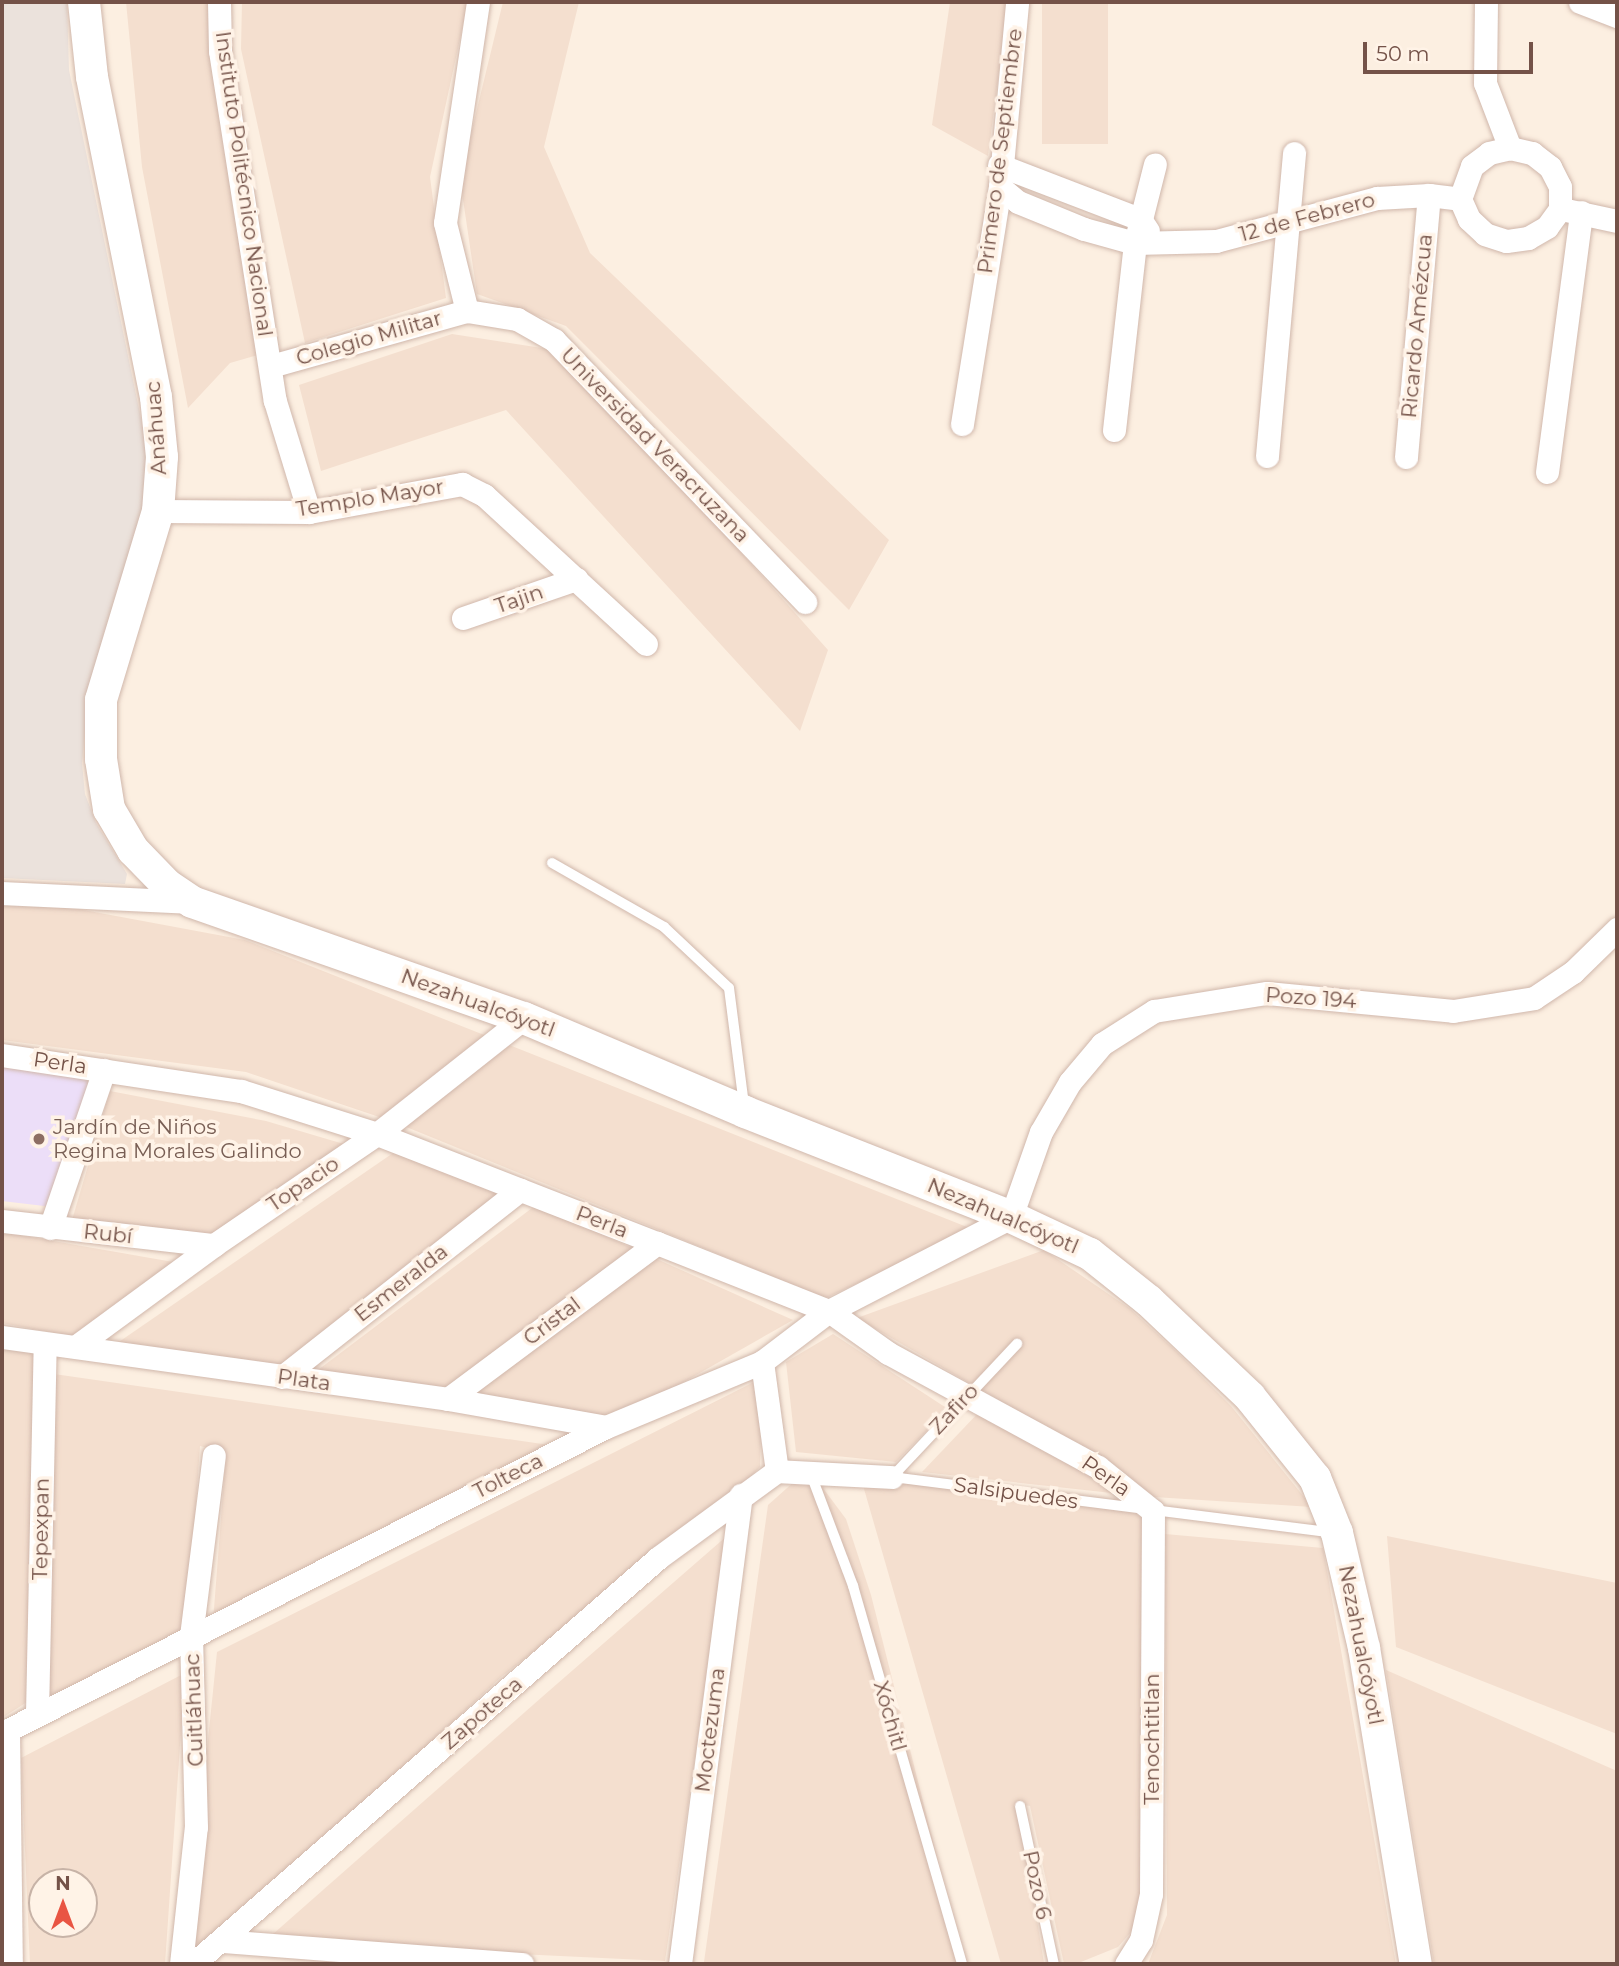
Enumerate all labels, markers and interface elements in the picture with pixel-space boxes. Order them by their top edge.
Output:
street label: Primero de Septiembre [972,27,1028,275]
scale bar [1367,28,1537,72]
street label: Instituto Politécnico Nacional [210,30,278,338]
text: 50 m [1376,41,1430,66]
street label: 12 de Febrero [1236,187,1378,247]
street label: Ricardo Amézcua [1396,233,1438,419]
street label: Colegio Militar [293,305,445,371]
street label: Universidad Veracruzana [555,342,755,548]
street label: Anáhuac [140,380,172,476]
street label: Templo Mayor [294,474,446,522]
street label: Tajin [492,579,546,619]
street label: Nezahualcóyotl [398,963,558,1043]
street label: Pozo 194 [1265,982,1357,1014]
street label: Perla [32,1047,88,1079]
place label: Jardín de Niños Regina Morales Galindo [53,1114,302,1164]
marker: Jardín de Niños Regina Morales Galindo [31,1131,47,1147]
street label: Topacio [262,1151,344,1217]
street label: Nezahualcóyotl [924,1173,1082,1259]
street label: Perla [572,1201,632,1243]
street label: Rubí [82,1219,134,1249]
street label: Esmeralda [349,1239,453,1327]
street label: Cristal [518,1291,586,1351]
street label: Plata [276,1364,332,1396]
street label: Zafiro [924,1378,984,1440]
street label: Tolteca [469,1448,547,1504]
street label: Perla [1077,1450,1135,1502]
street label: Salsipuedes [952,1472,1080,1514]
street label: Tepexpan [28,1478,54,1580]
street label: Nezahualcóyotl [1333,1563,1389,1727]
street label: Cuitláhuac [179,1653,209,1767]
street label: Moctezuma [690,1666,730,1794]
street label: Zapoteca [437,1671,527,1755]
street label: Tenochtitlan [1139,1673,1165,1805]
street label: Xóchitl [868,1678,912,1754]
street label: Pozo 6 [1017,1848,1057,1922]
north arrow [28,1868,98,1938]
text: N [55,1872,71,1895]

